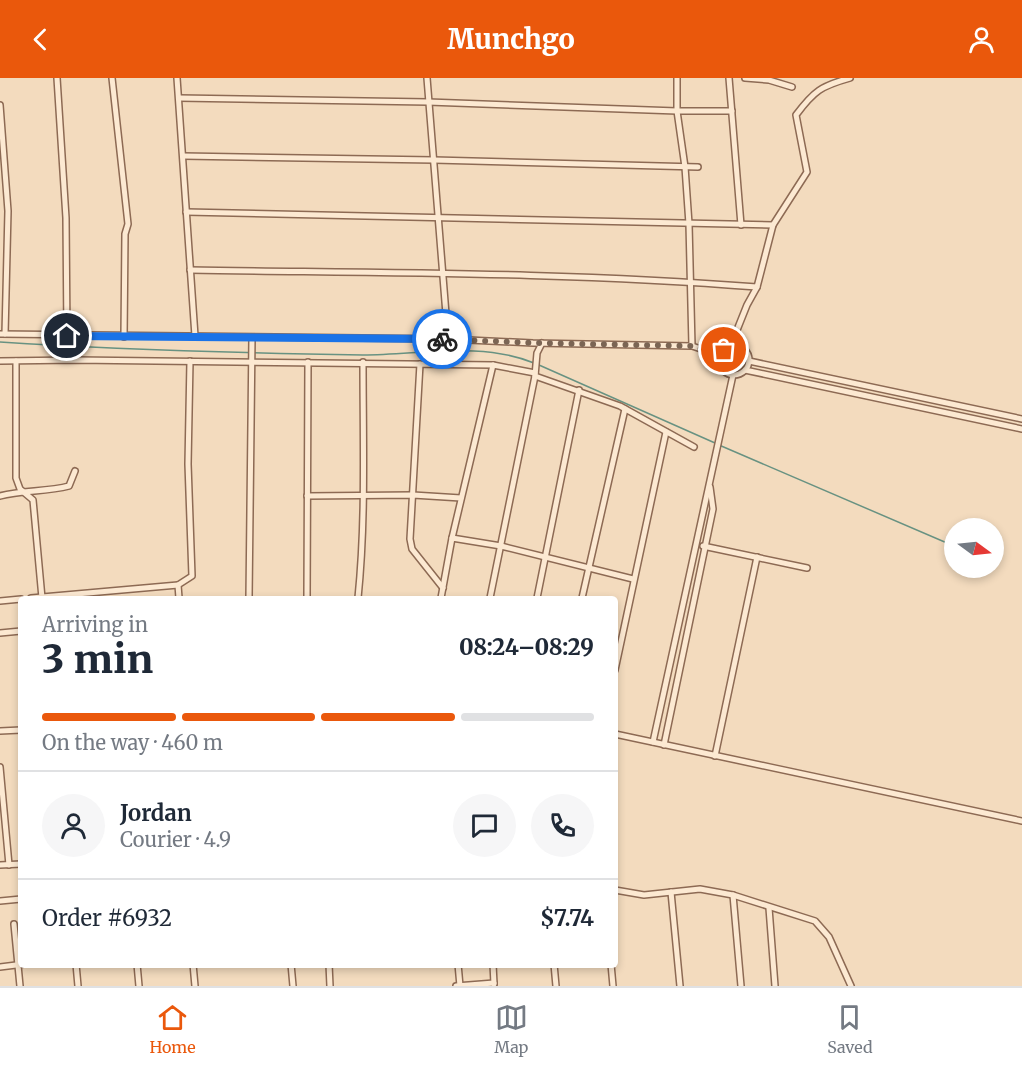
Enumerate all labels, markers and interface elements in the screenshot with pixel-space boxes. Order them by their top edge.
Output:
text: Munchgo [447,22,575,56]
icon: back [24,23,57,56]
icon: person [965,23,998,56]
courier [412,309,472,369]
pin [41,310,92,361]
icon: home [50,319,83,352]
icon: bike [426,323,459,356]
pin [698,324,749,375]
icon: bag [707,333,740,366]
north arrow [944,518,1004,578]
map controls [944,518,1004,578]
text: Arriving in [42,612,148,637]
text: 08:24–08:29 [459,633,594,661]
text: 3 min [42,635,153,684]
text: On the way · 460 m [42,730,223,755]
button: person [42,794,105,857]
button: chat [453,794,516,857]
button: phone [531,794,594,857]
text: Jordan [120,799,192,827]
text: Courier · 4.9 [120,827,231,852]
text: Order #6932 [42,904,172,932]
text: $7.74 [540,904,594,932]
tab: Home [149,1001,196,1057]
tab: Map [494,1001,528,1057]
tab: Saved [827,1001,873,1057]

